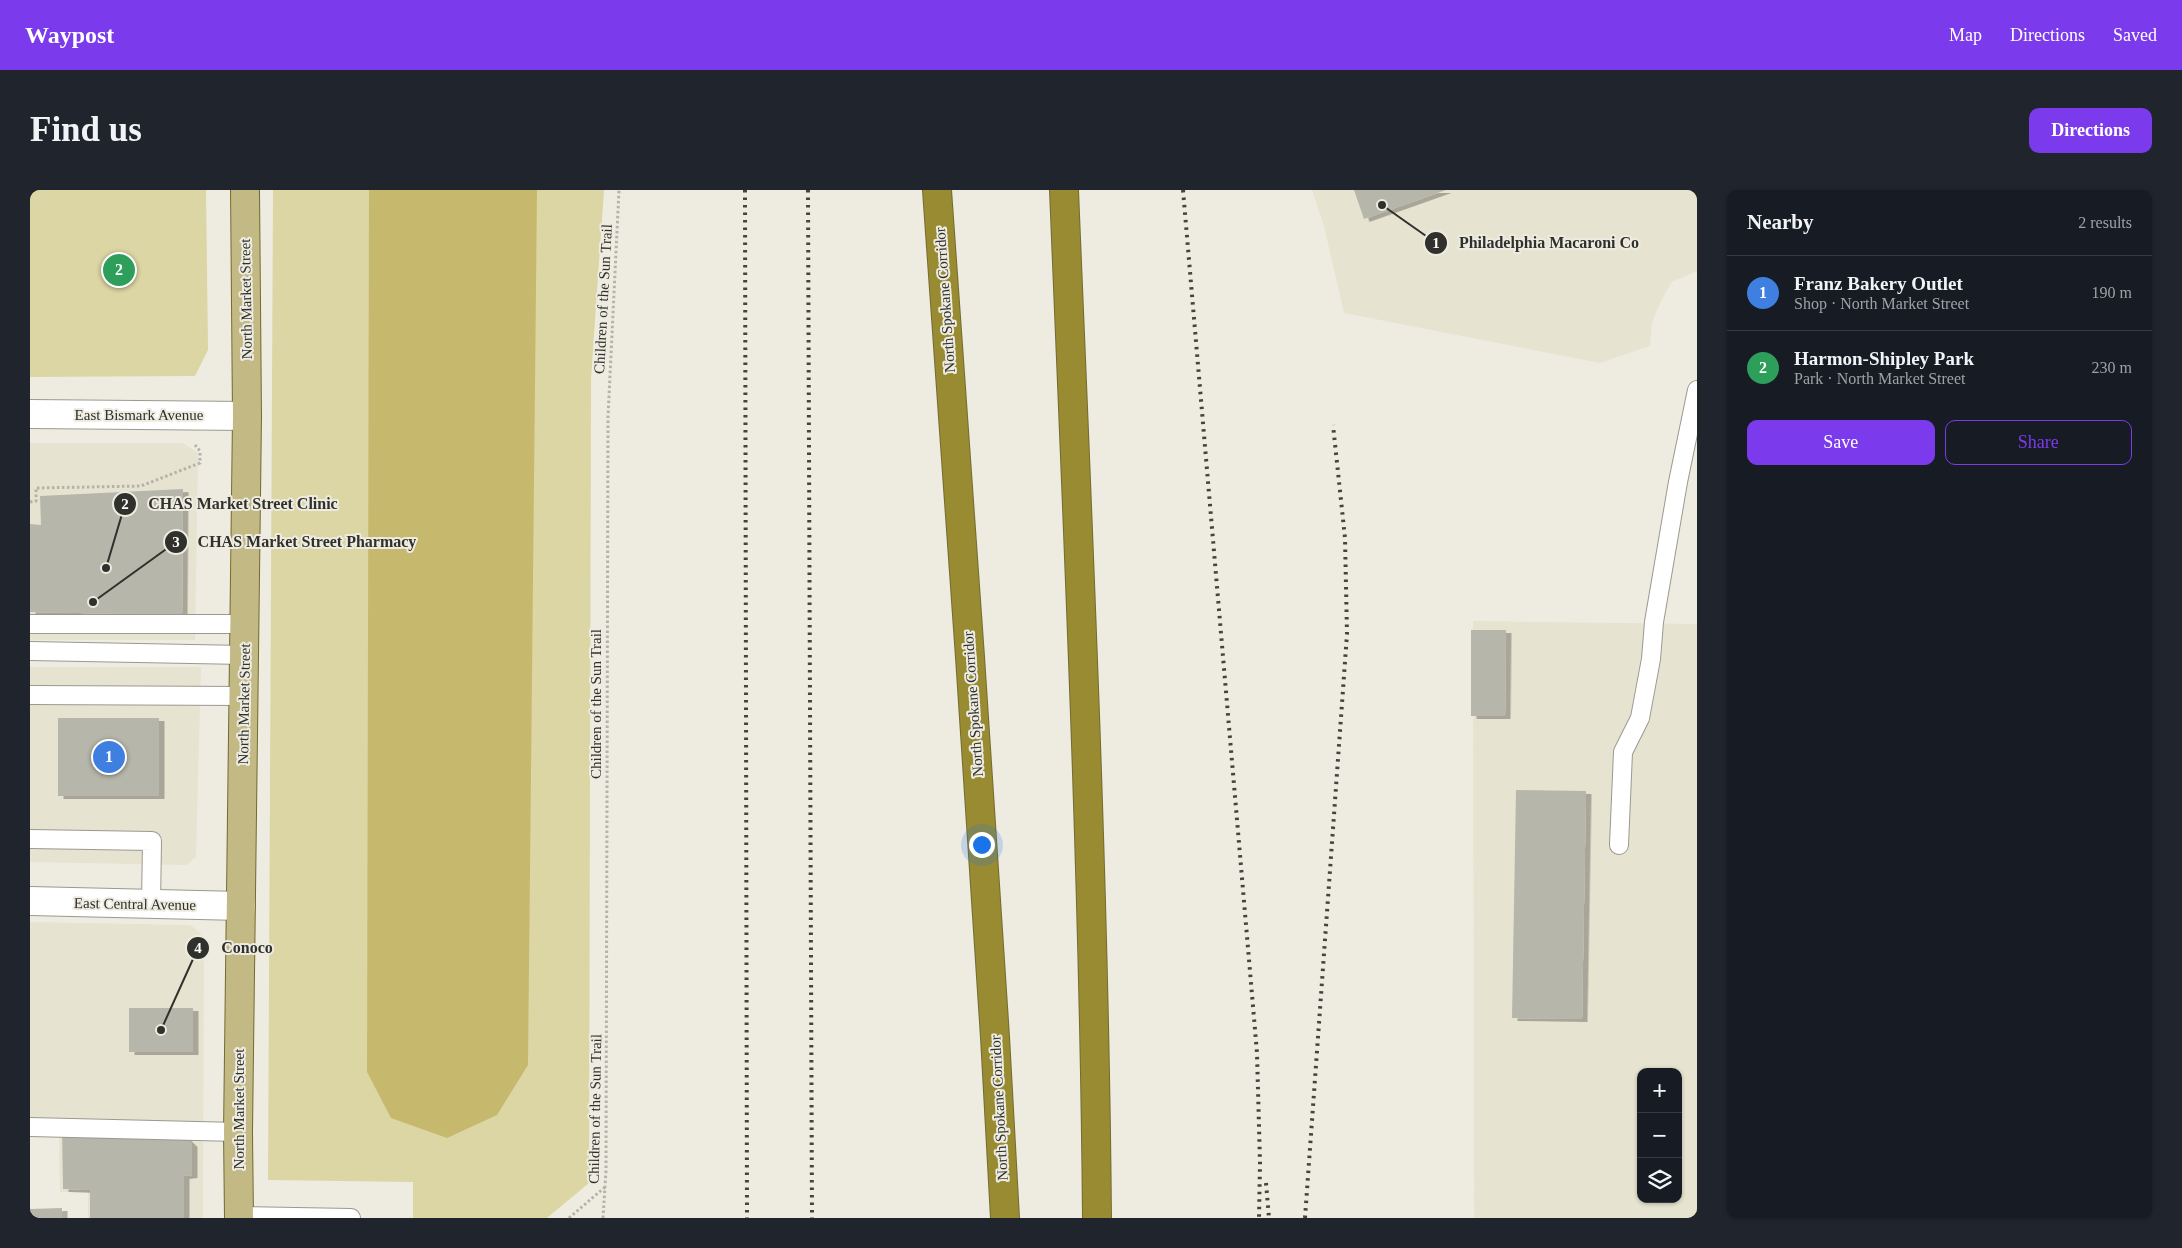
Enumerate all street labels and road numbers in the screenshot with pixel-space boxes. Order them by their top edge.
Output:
street label: Children of the Sun Trail [591,224,615,374]
street label: North Spokane Corridor [932,227,958,373]
street label: North Market Street [237,238,255,360]
street label: East Bismark Avenue [75,407,204,423]
street label: Children of the Sun Trail [588,629,604,779]
street label: North Spokane Corridor [960,631,986,777]
street label: North Market Street [235,643,253,765]
street label: East Central Avenue [74,895,197,913]
street label: Children of the Sun Trail [586,1034,604,1184]
street label: North Spokane Corridor [987,1035,1011,1181]
street label: North Market Street [231,1048,247,1169]

